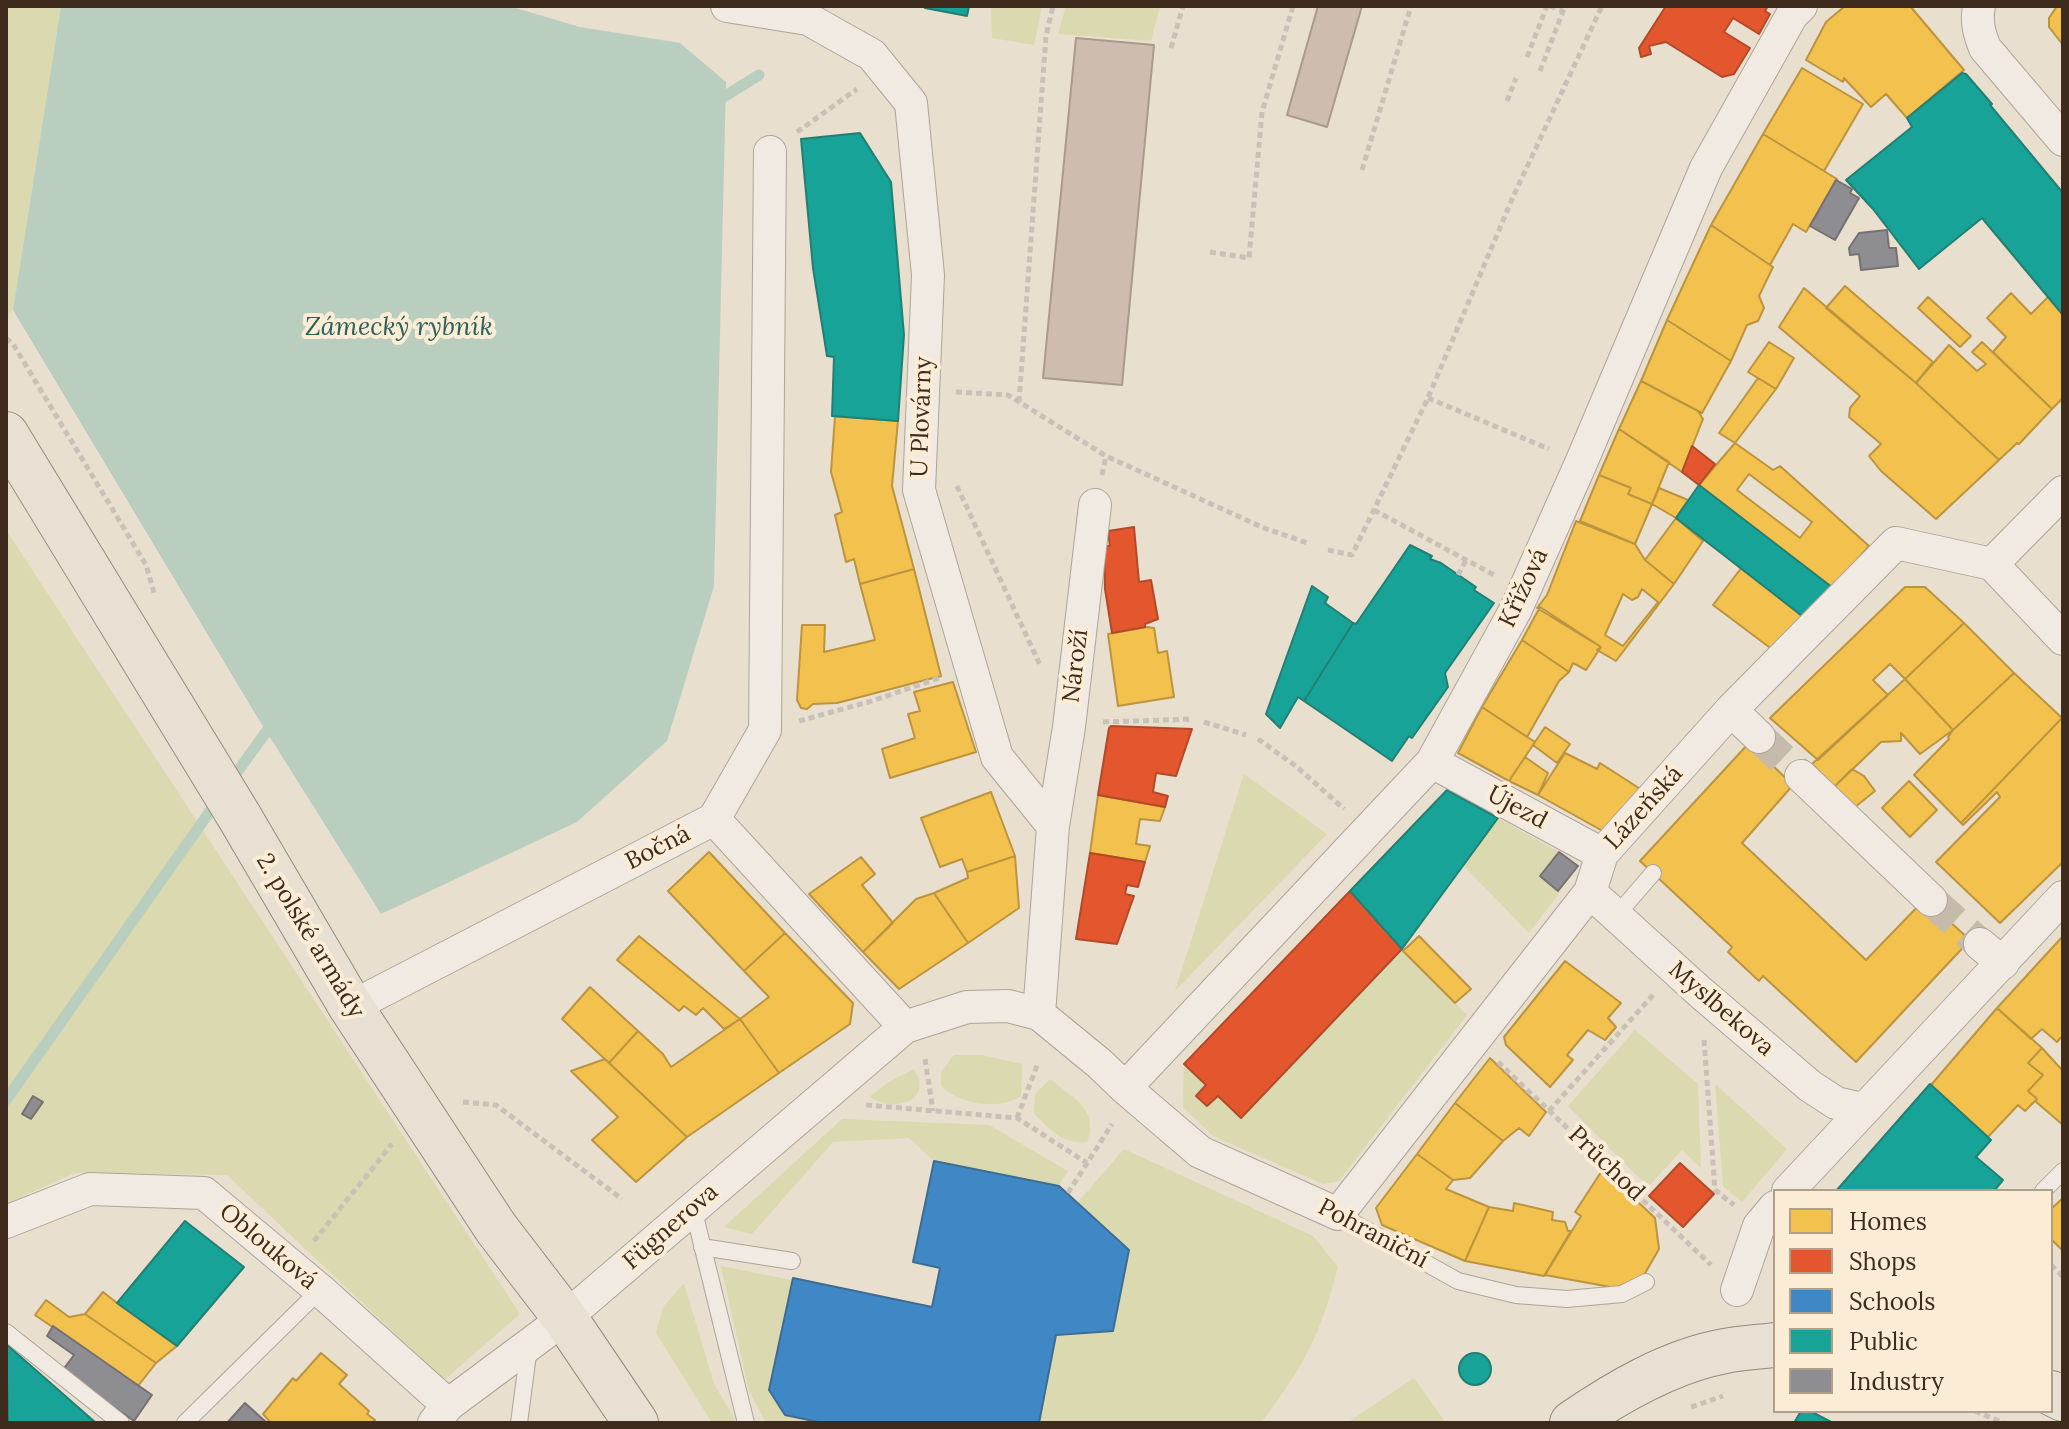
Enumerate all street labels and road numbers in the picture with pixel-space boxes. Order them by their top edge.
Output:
street label: U Plovárny [905,356,939,478]
street label: Křížová [1493,544,1555,632]
street label: Nároží [1057,628,1095,704]
street label: Lázeňská [1599,760,1689,856]
street label: Újezd [1482,780,1552,836]
street label: Bočná [621,820,695,876]
street label: 2. polské armády [250,849,370,1023]
street label: Myslbekova [1663,956,1779,1062]
street label: Průchod [1562,1121,1650,1207]
street label: Fügnerova [618,1178,724,1276]
street label: Pohraniční [1313,1193,1433,1275]
street label: Oblouková [213,1198,323,1296]

